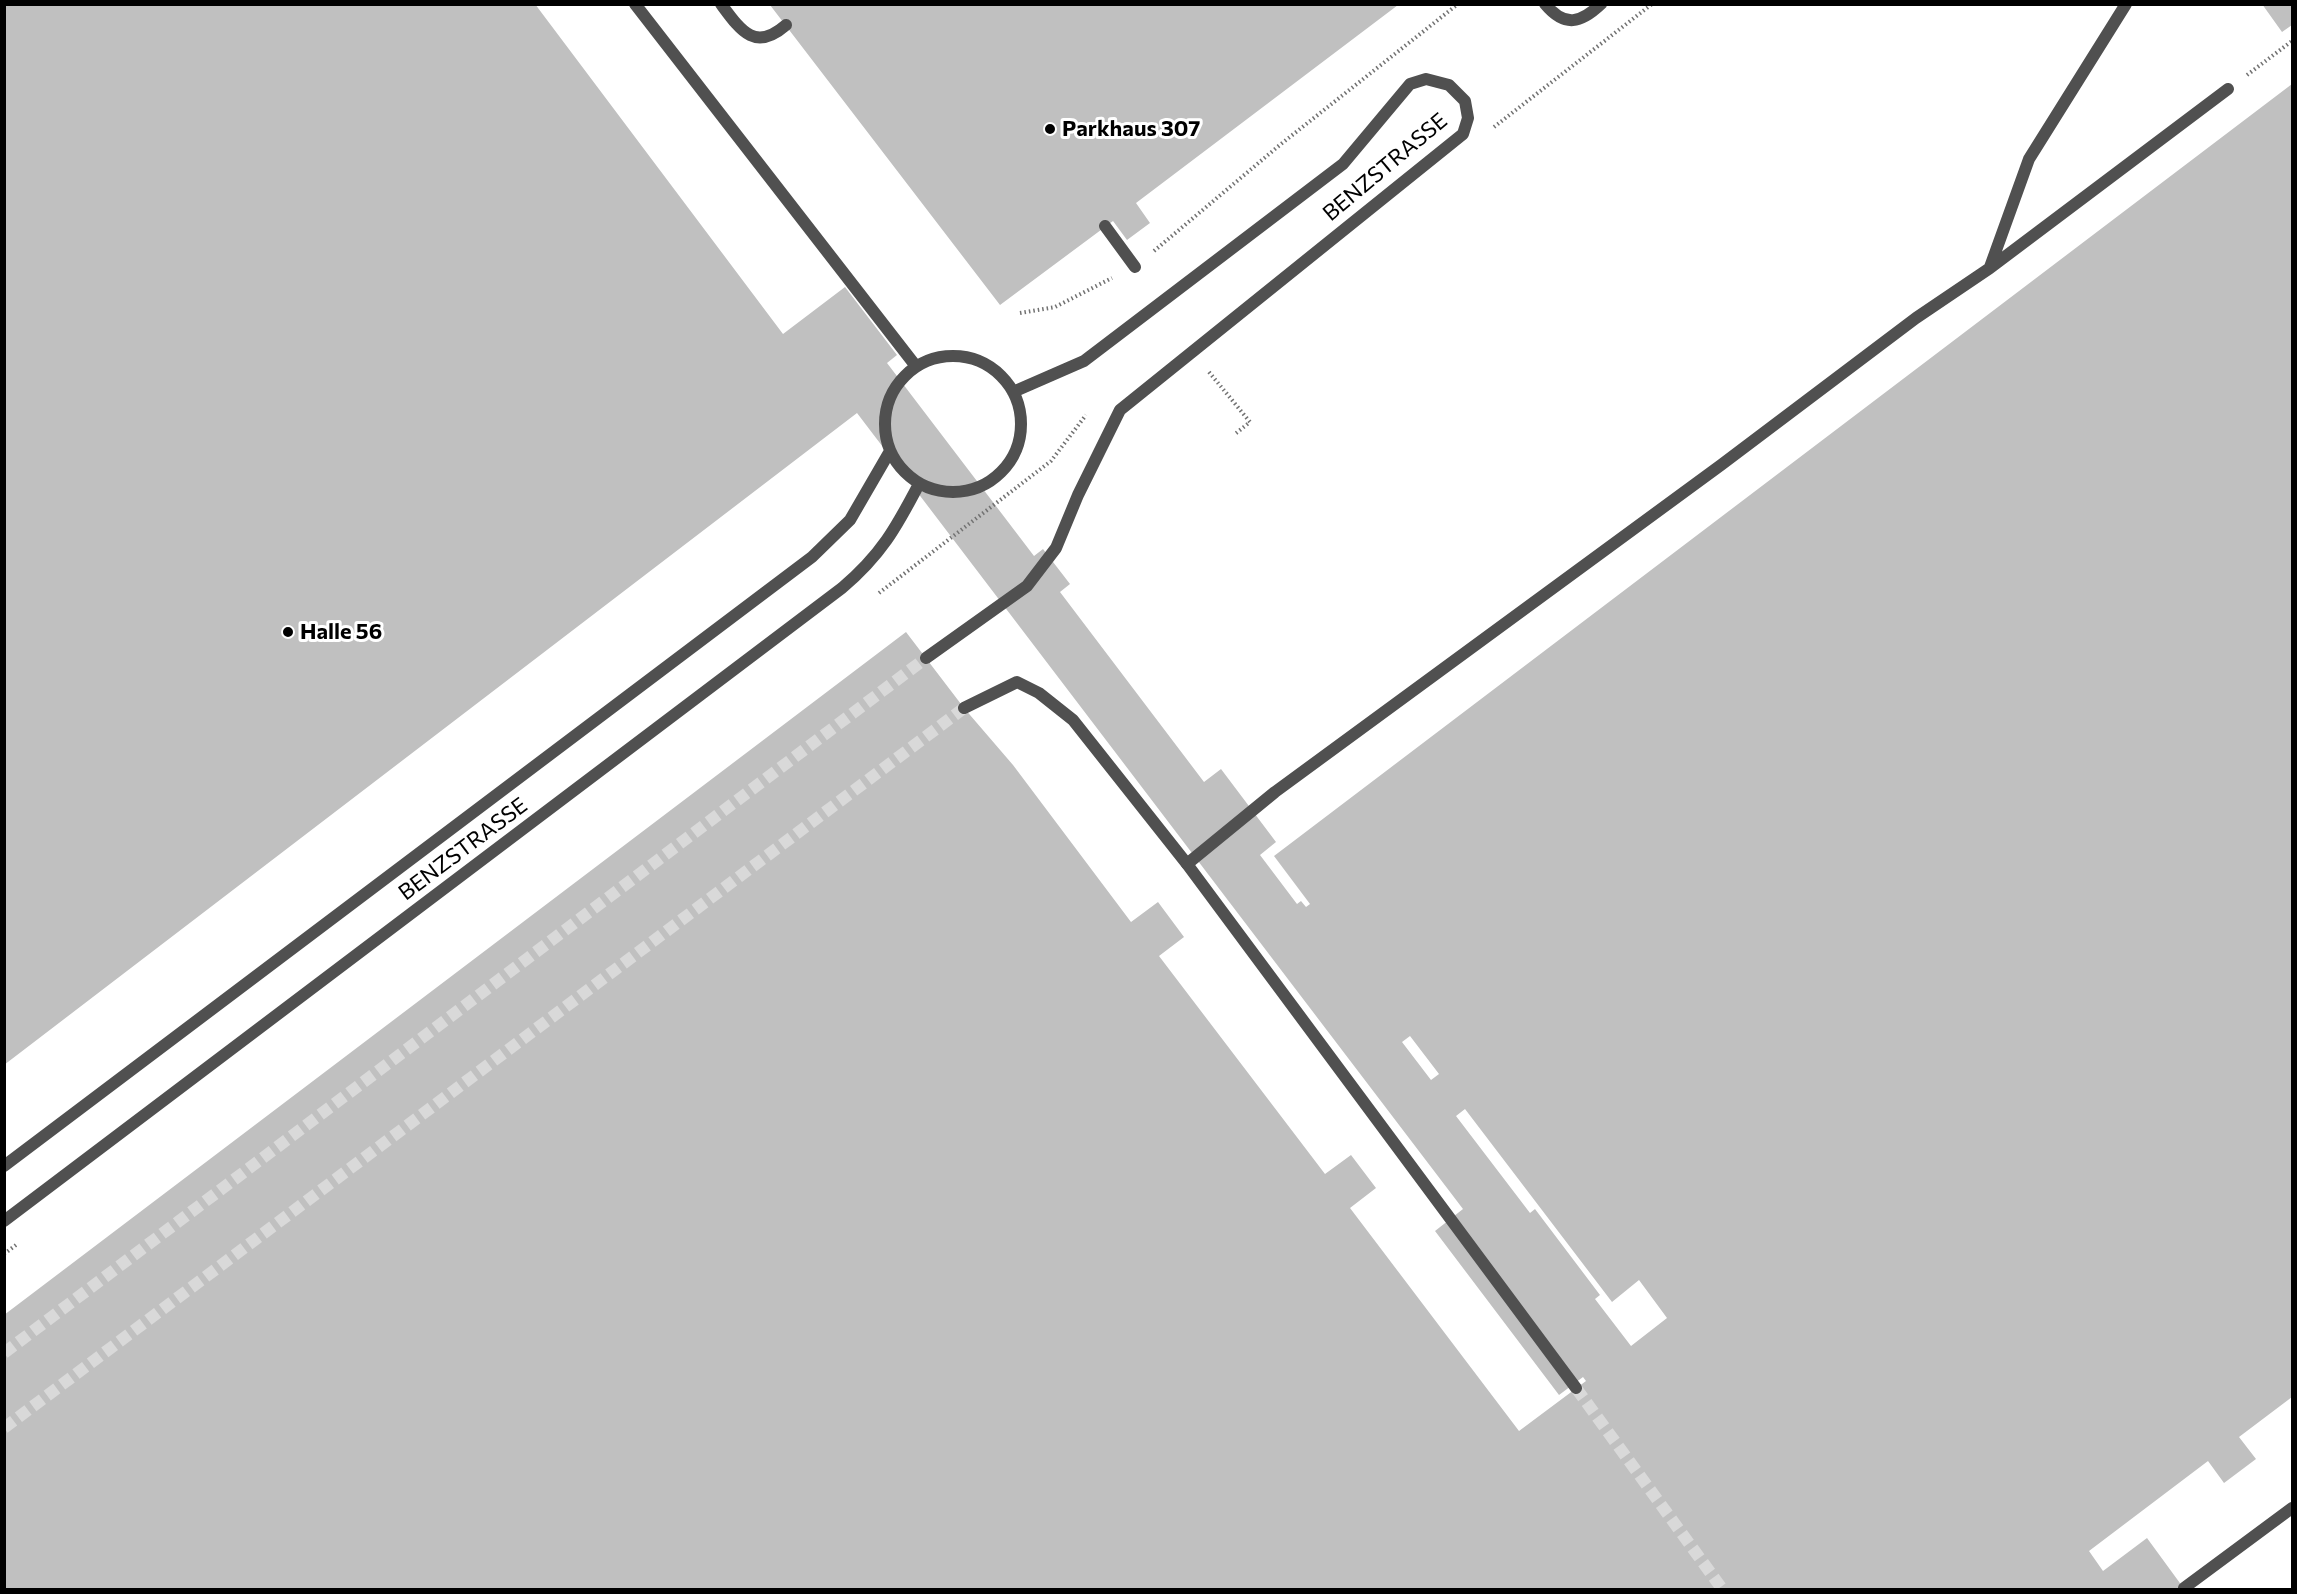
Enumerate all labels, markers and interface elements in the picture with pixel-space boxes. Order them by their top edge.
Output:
street label: BENZSTRASSE [1317,107,1453,227]
place label: Parkhaus 307 [1062,116,1200,142]
marker: Parkhaus 307 [1043,122,1057,136]
place label: Halle 56 [300,619,382,645]
marker: Halle 56 [281,625,295,639]
street label: BENZSTRASSE [394,792,532,906]

